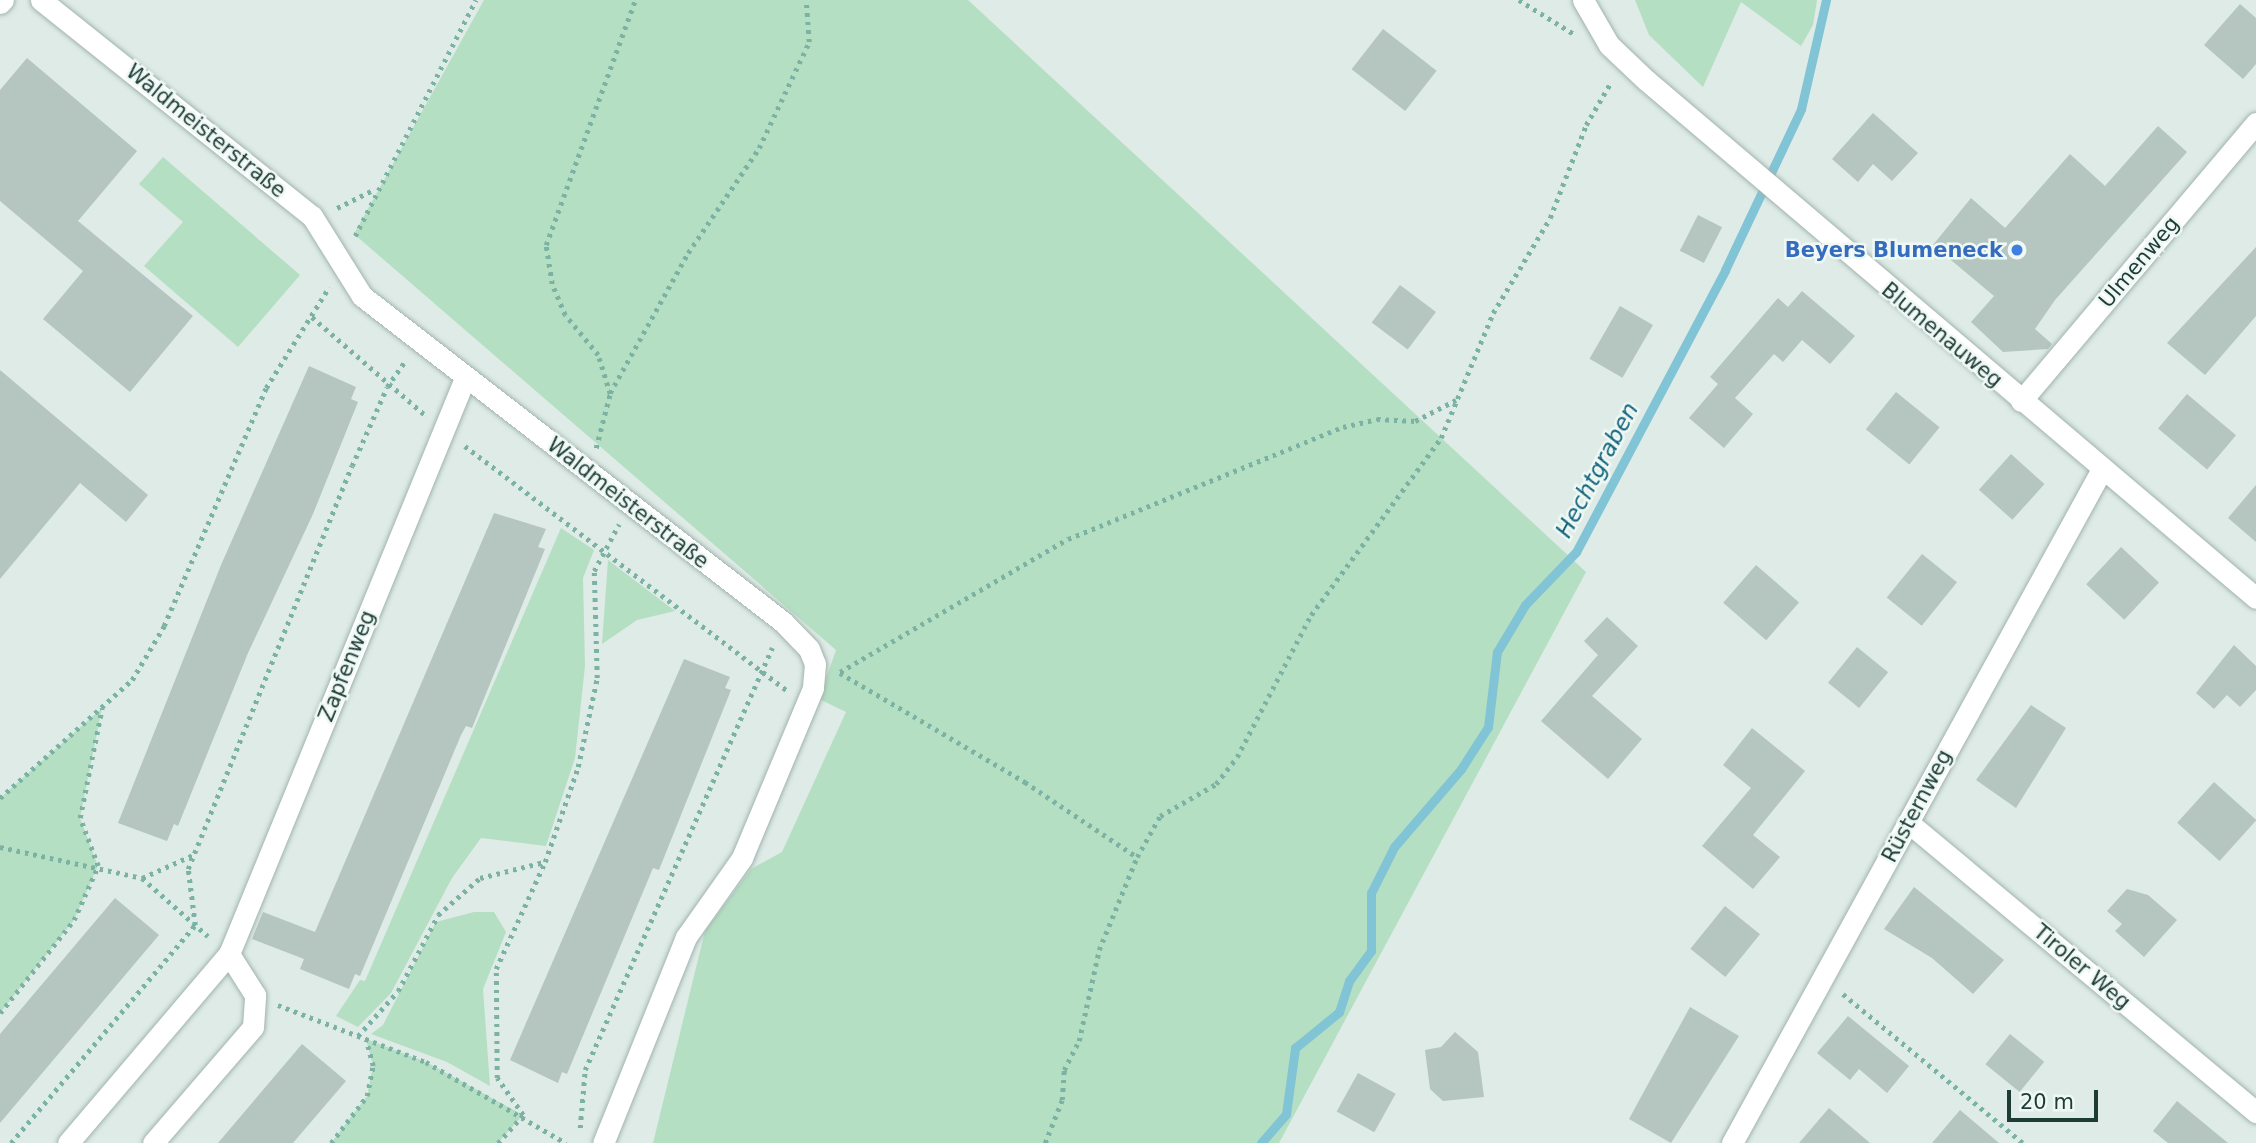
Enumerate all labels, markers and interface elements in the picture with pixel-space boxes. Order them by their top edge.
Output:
street label: Waldmeisterstraße [121,59,291,203]
street label: Ulmenweg [2094,211,2184,313]
place label: Beyers Blumeneck [1785,237,2003,263]
marker: Beyers Blumeneck [2009,242,2025,258]
street label: Blumenauweg [1877,277,2007,393]
water label: Hechtgraben [1550,398,1644,542]
street label: Waldmeisterstraße [542,432,714,574]
street label: Zapfenweg [313,607,381,725]
street label: Rüsternweg [1877,745,1957,867]
street label: Tiroler Weg [2028,919,2136,1015]
scale bar [2011,1076,2102,1120]
text: 20 m [2020,1090,2074,1114]

